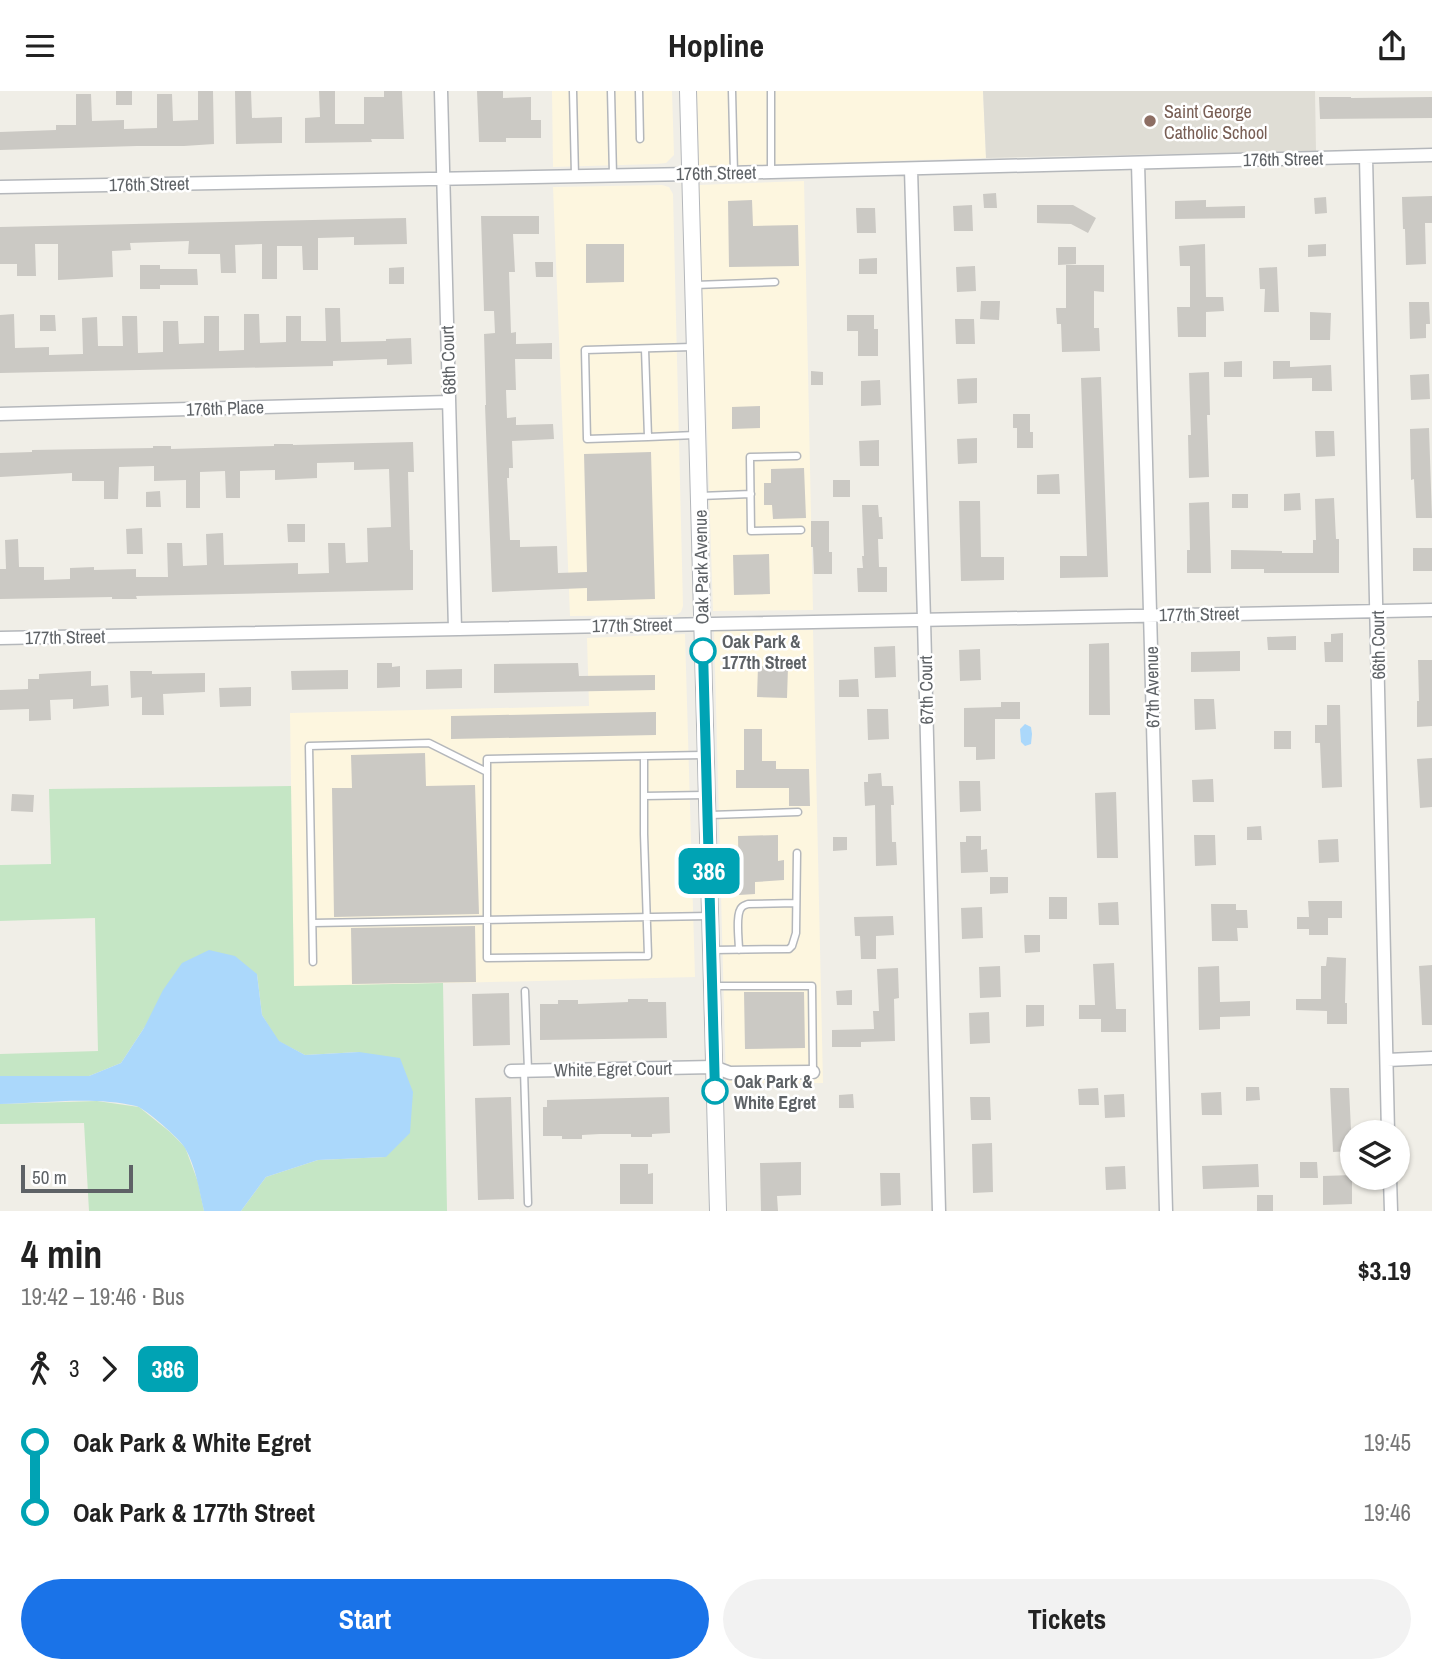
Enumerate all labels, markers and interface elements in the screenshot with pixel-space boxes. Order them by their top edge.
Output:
text: Hopline [668,24,764,67]
icon: menu [21,27,59,65]
icon: share [1373,27,1411,65]
place label: Saint George Catholic School [1164,99,1267,145]
marker: Saint George Catholic School [1142,113,1158,129]
street label: 176th Street [1243,146,1323,172]
street label: 176th Street [676,160,756,186]
street label: 176th Street [109,171,189,197]
street label: 68th Court [434,325,462,395]
street label: 176th Place [186,394,264,422]
street label: Oak Park Avenue [688,509,714,625]
street label: 177th Street [1159,601,1239,627]
street label: 66th Court [1365,610,1391,680]
street label: 177th Street [592,612,672,638]
street label: 177th Street [25,624,105,650]
place label: Oak Park & 177th Street [722,629,807,675]
marker: Oak Park & 177th Street [690,638,716,664]
street label: 67th Avenue [1139,646,1165,728]
street label: 67th Court [913,655,939,725]
line badge: 386 [669,848,749,894]
text: 386 [693,855,725,887]
street label: White Egret Court [554,1055,672,1083]
place label: Oak Park & White Egret [734,1069,816,1115]
marker: Oak Park & White Egret [702,1078,728,1104]
map controls [1340,1120,1410,1190]
button: layers [1340,1120,1410,1190]
scale bar [21,1162,133,1194]
text: 50 m [32,1164,67,1190]
text: 4 min [21,1229,102,1280]
text: $3.19 [1358,1253,1411,1288]
text: 19:42 – 19:46 · Bus [21,1281,185,1312]
icon: walk [21,1350,59,1388]
icon: forward [90,1350,128,1388]
text: 3 [69,1353,80,1384]
text: 386 [152,1353,184,1385]
text: Oak Park & White Egret [73,1425,311,1460]
text: 19:45 [1364,1427,1411,1458]
text: Oak Park & 177th Street [73,1495,315,1530]
text: 19:46 [1364,1497,1411,1528]
button: Start [21,1579,709,1659]
button: Tickets [723,1579,1411,1659]

